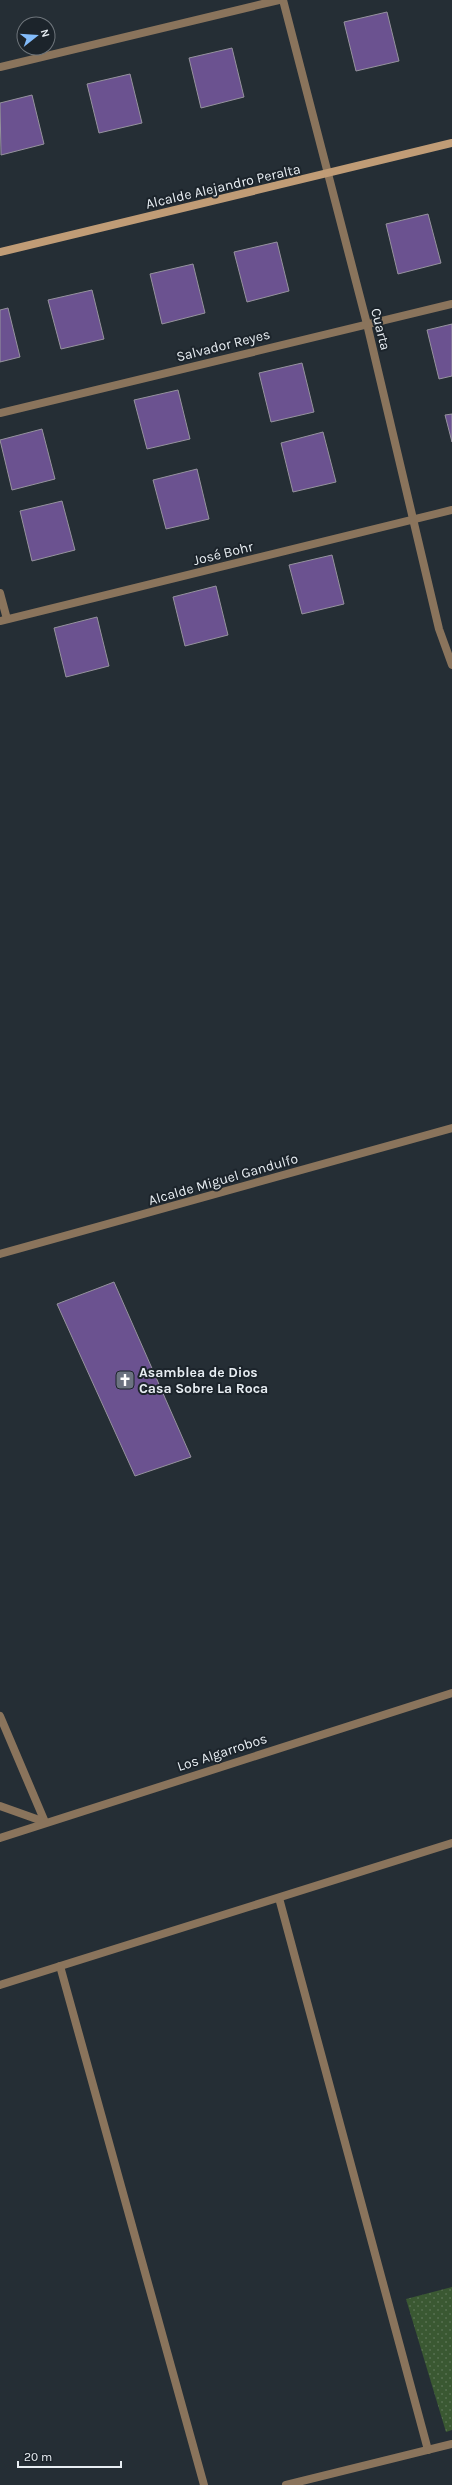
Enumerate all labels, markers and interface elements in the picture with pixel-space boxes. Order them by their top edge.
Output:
north arrow [16,16,56,56]
text: N [38,28,52,39]
street label: Alcalde Alejandro Peralta [144,160,302,213]
street label: Cuarta [367,306,394,352]
street label: Salvador Reyes [174,326,272,365]
street label: José Bohr [191,538,256,569]
street label: Alcalde Miguel Gandulfo [146,1150,300,1209]
place label: Asamblea de Dios Casa Sobre La Roca [139,1364,268,1397]
church icon: Asamblea de Dios Casa Sobre La Roca [114,1369,136,1391]
street label: Los Algarrobos [175,1730,269,1775]
scale bar [18,2443,121,2469]
text: 20 m [24,2450,52,2464]

